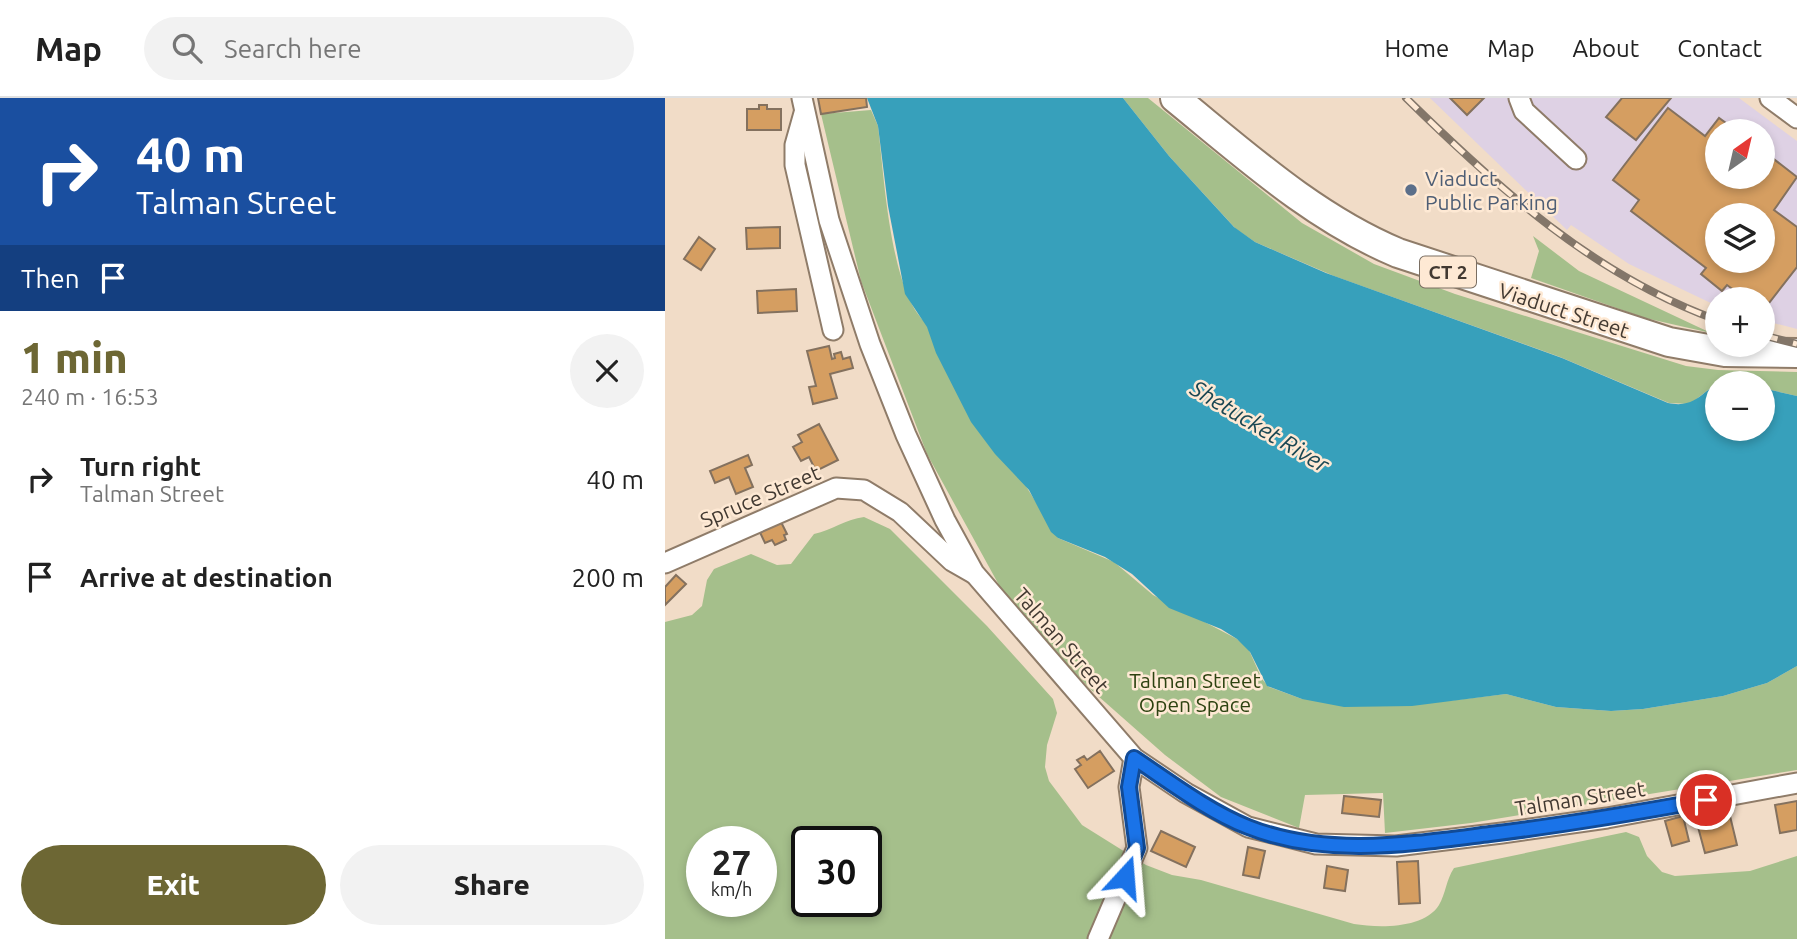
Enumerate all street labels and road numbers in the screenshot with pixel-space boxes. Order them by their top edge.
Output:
road number: CT 2 [1420,256,1476,288]
street label: Viaduct Street [1496,278,1632,342]
street label: Spruce Street [696,460,824,532]
street label: Talman Street [1010,582,1114,698]
street label: Talman Street [1513,776,1647,820]

